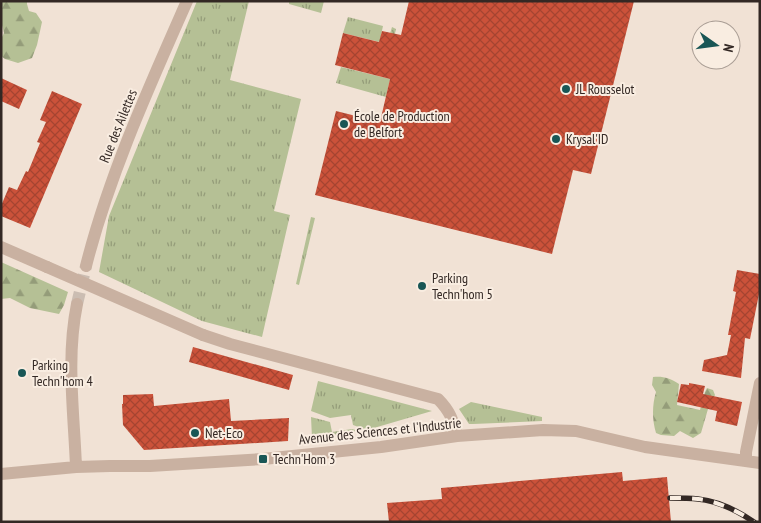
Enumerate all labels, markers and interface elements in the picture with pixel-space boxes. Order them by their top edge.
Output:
north arrow [691,20,741,70]
text: N [719,42,738,54]
place label: JL Rousselot [575,80,635,98]
marker: JL Rousselot [560,83,572,95]
street label: Rue des Ailettes [95,86,141,165]
place label: École de Production de Belfort [354,107,450,141]
marker: École de Production de Belfort [338,118,350,130]
place label: Krysal'ID [566,130,608,148]
marker: Krysal'ID [550,133,562,145]
place label: Parking Techn'hom 5 [432,269,493,303]
marker: Parking Techn'hom 5 [416,280,428,292]
place label: Parking Techn'hom 4 [32,356,94,390]
marker: Parking Techn'hom 4 [16,367,28,379]
street label: Avenue des Sciences et l'Industrie [298,413,462,448]
place label: Net-Eco [205,424,243,442]
marker: Net-Eco [189,427,201,439]
place label: Techn'Hom 3 [273,450,335,468]
marker: Techn'Hom 3 [257,453,269,465]

